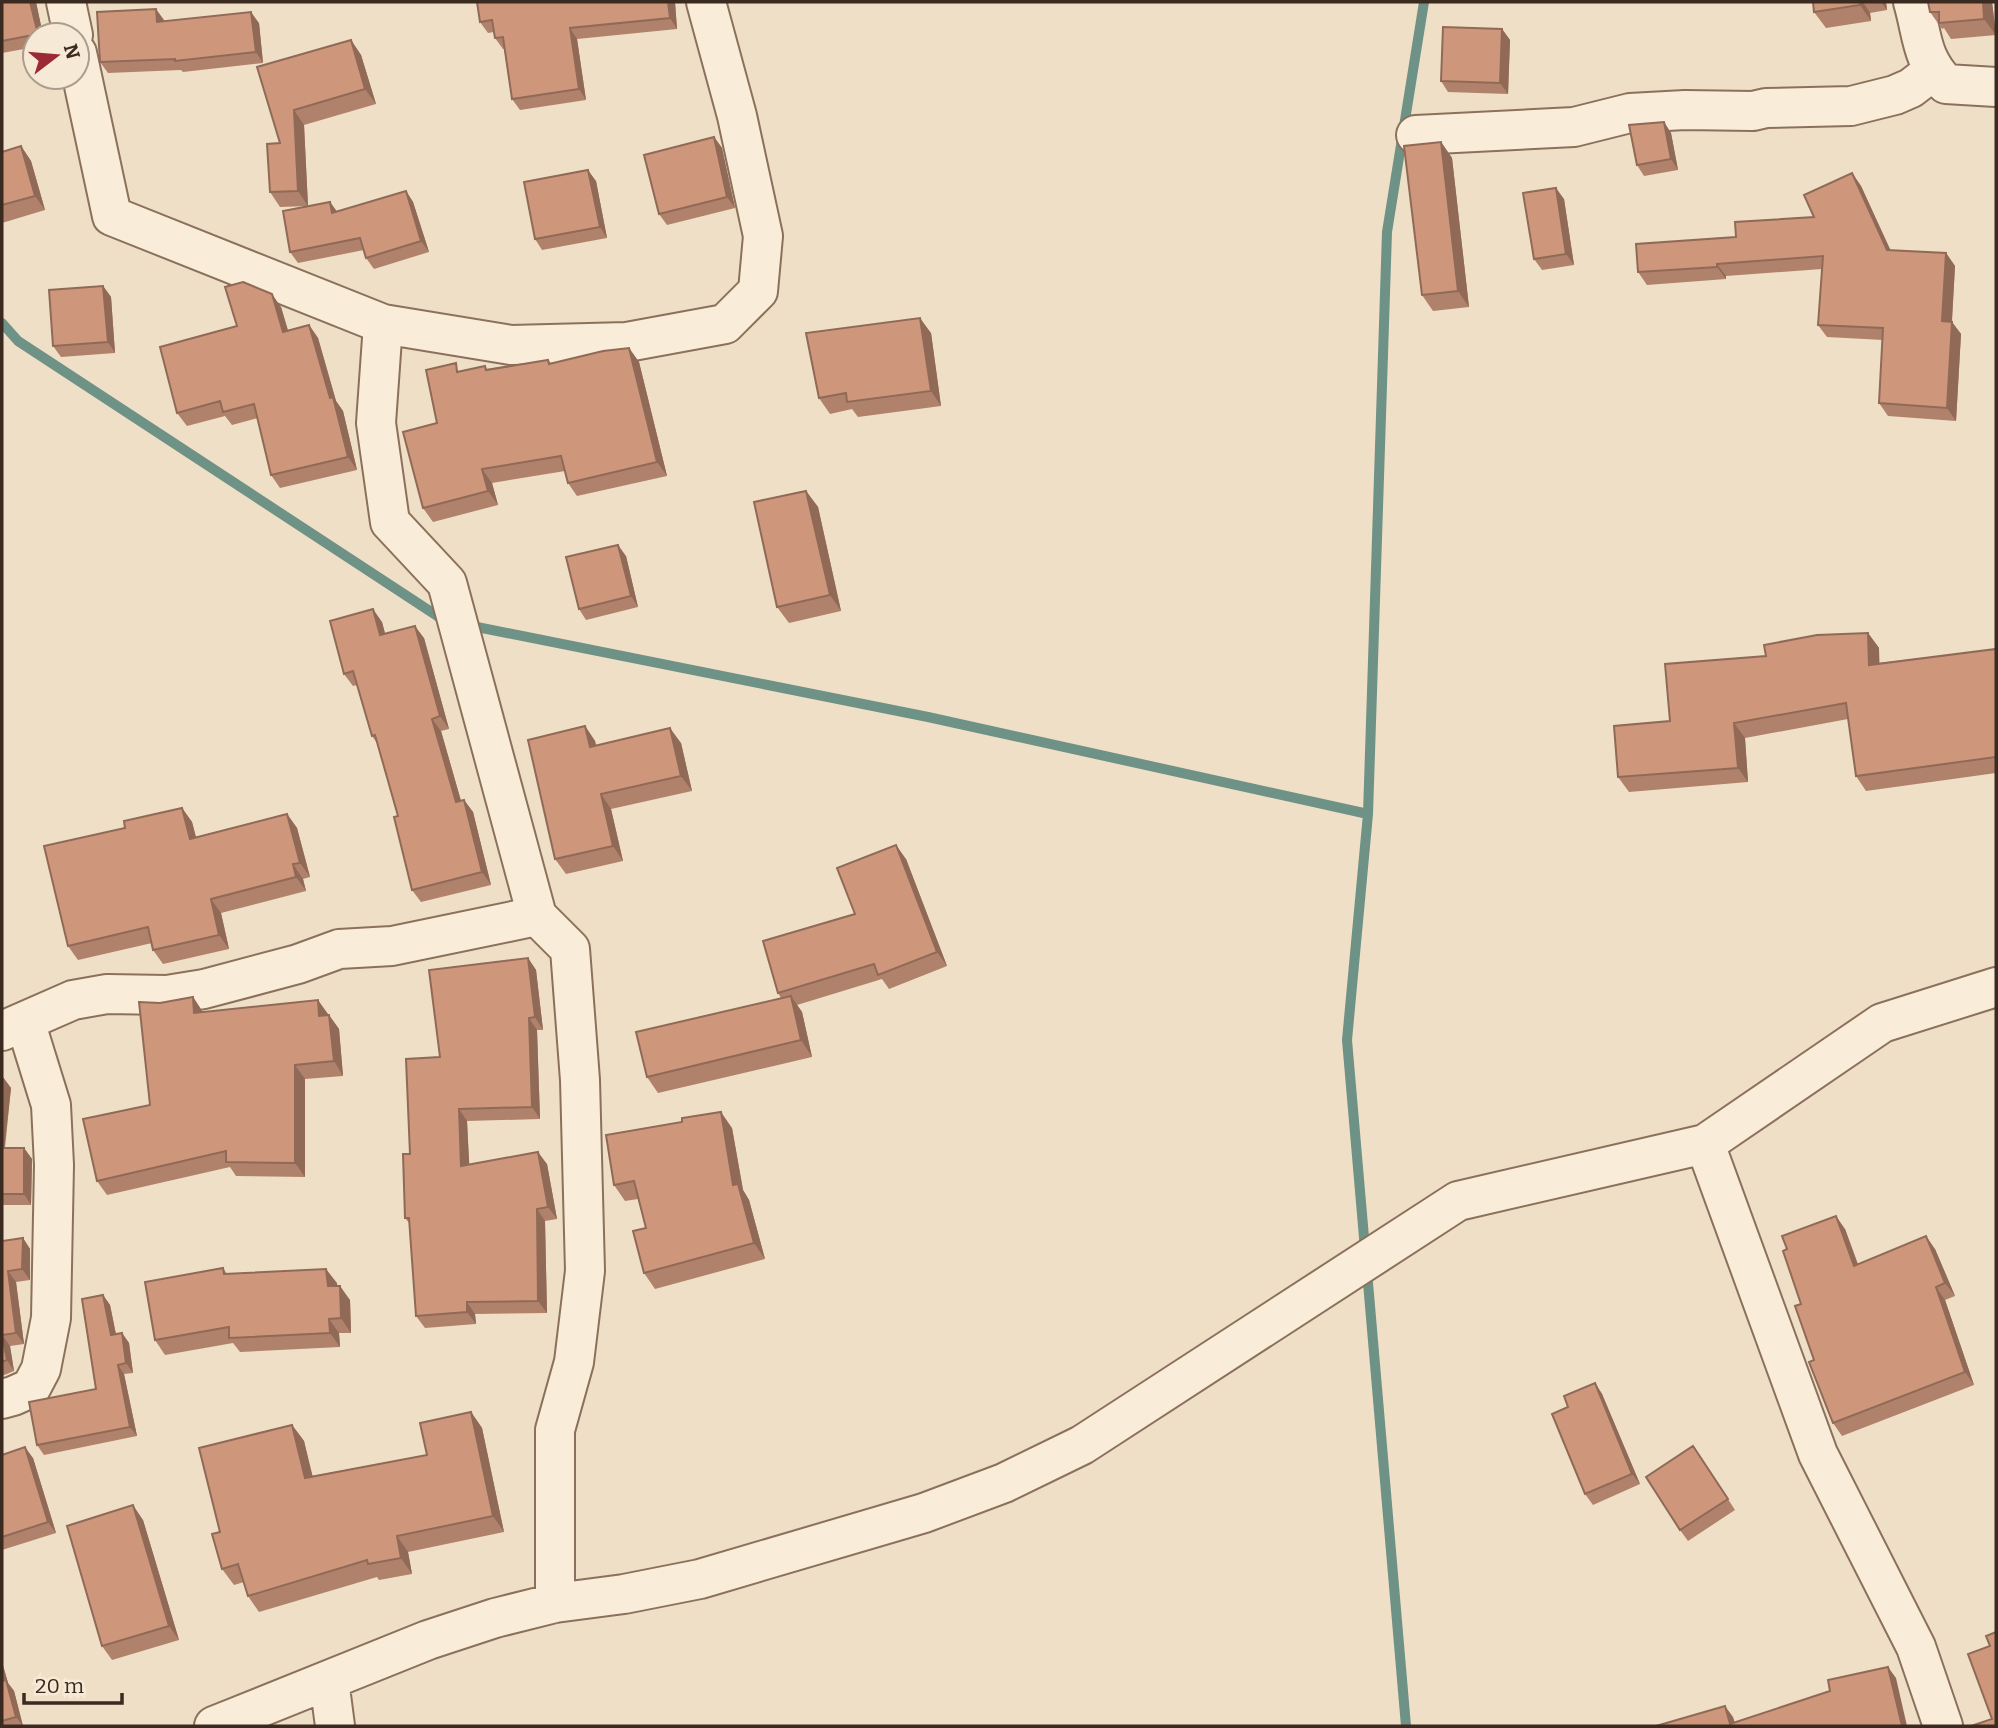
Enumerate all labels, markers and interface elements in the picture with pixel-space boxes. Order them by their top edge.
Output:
north arrow [21,21,91,91]
text: N [59,41,85,62]
scale bar [24,1662,122,1706]
text: 20 m [35,1673,84,1699]

